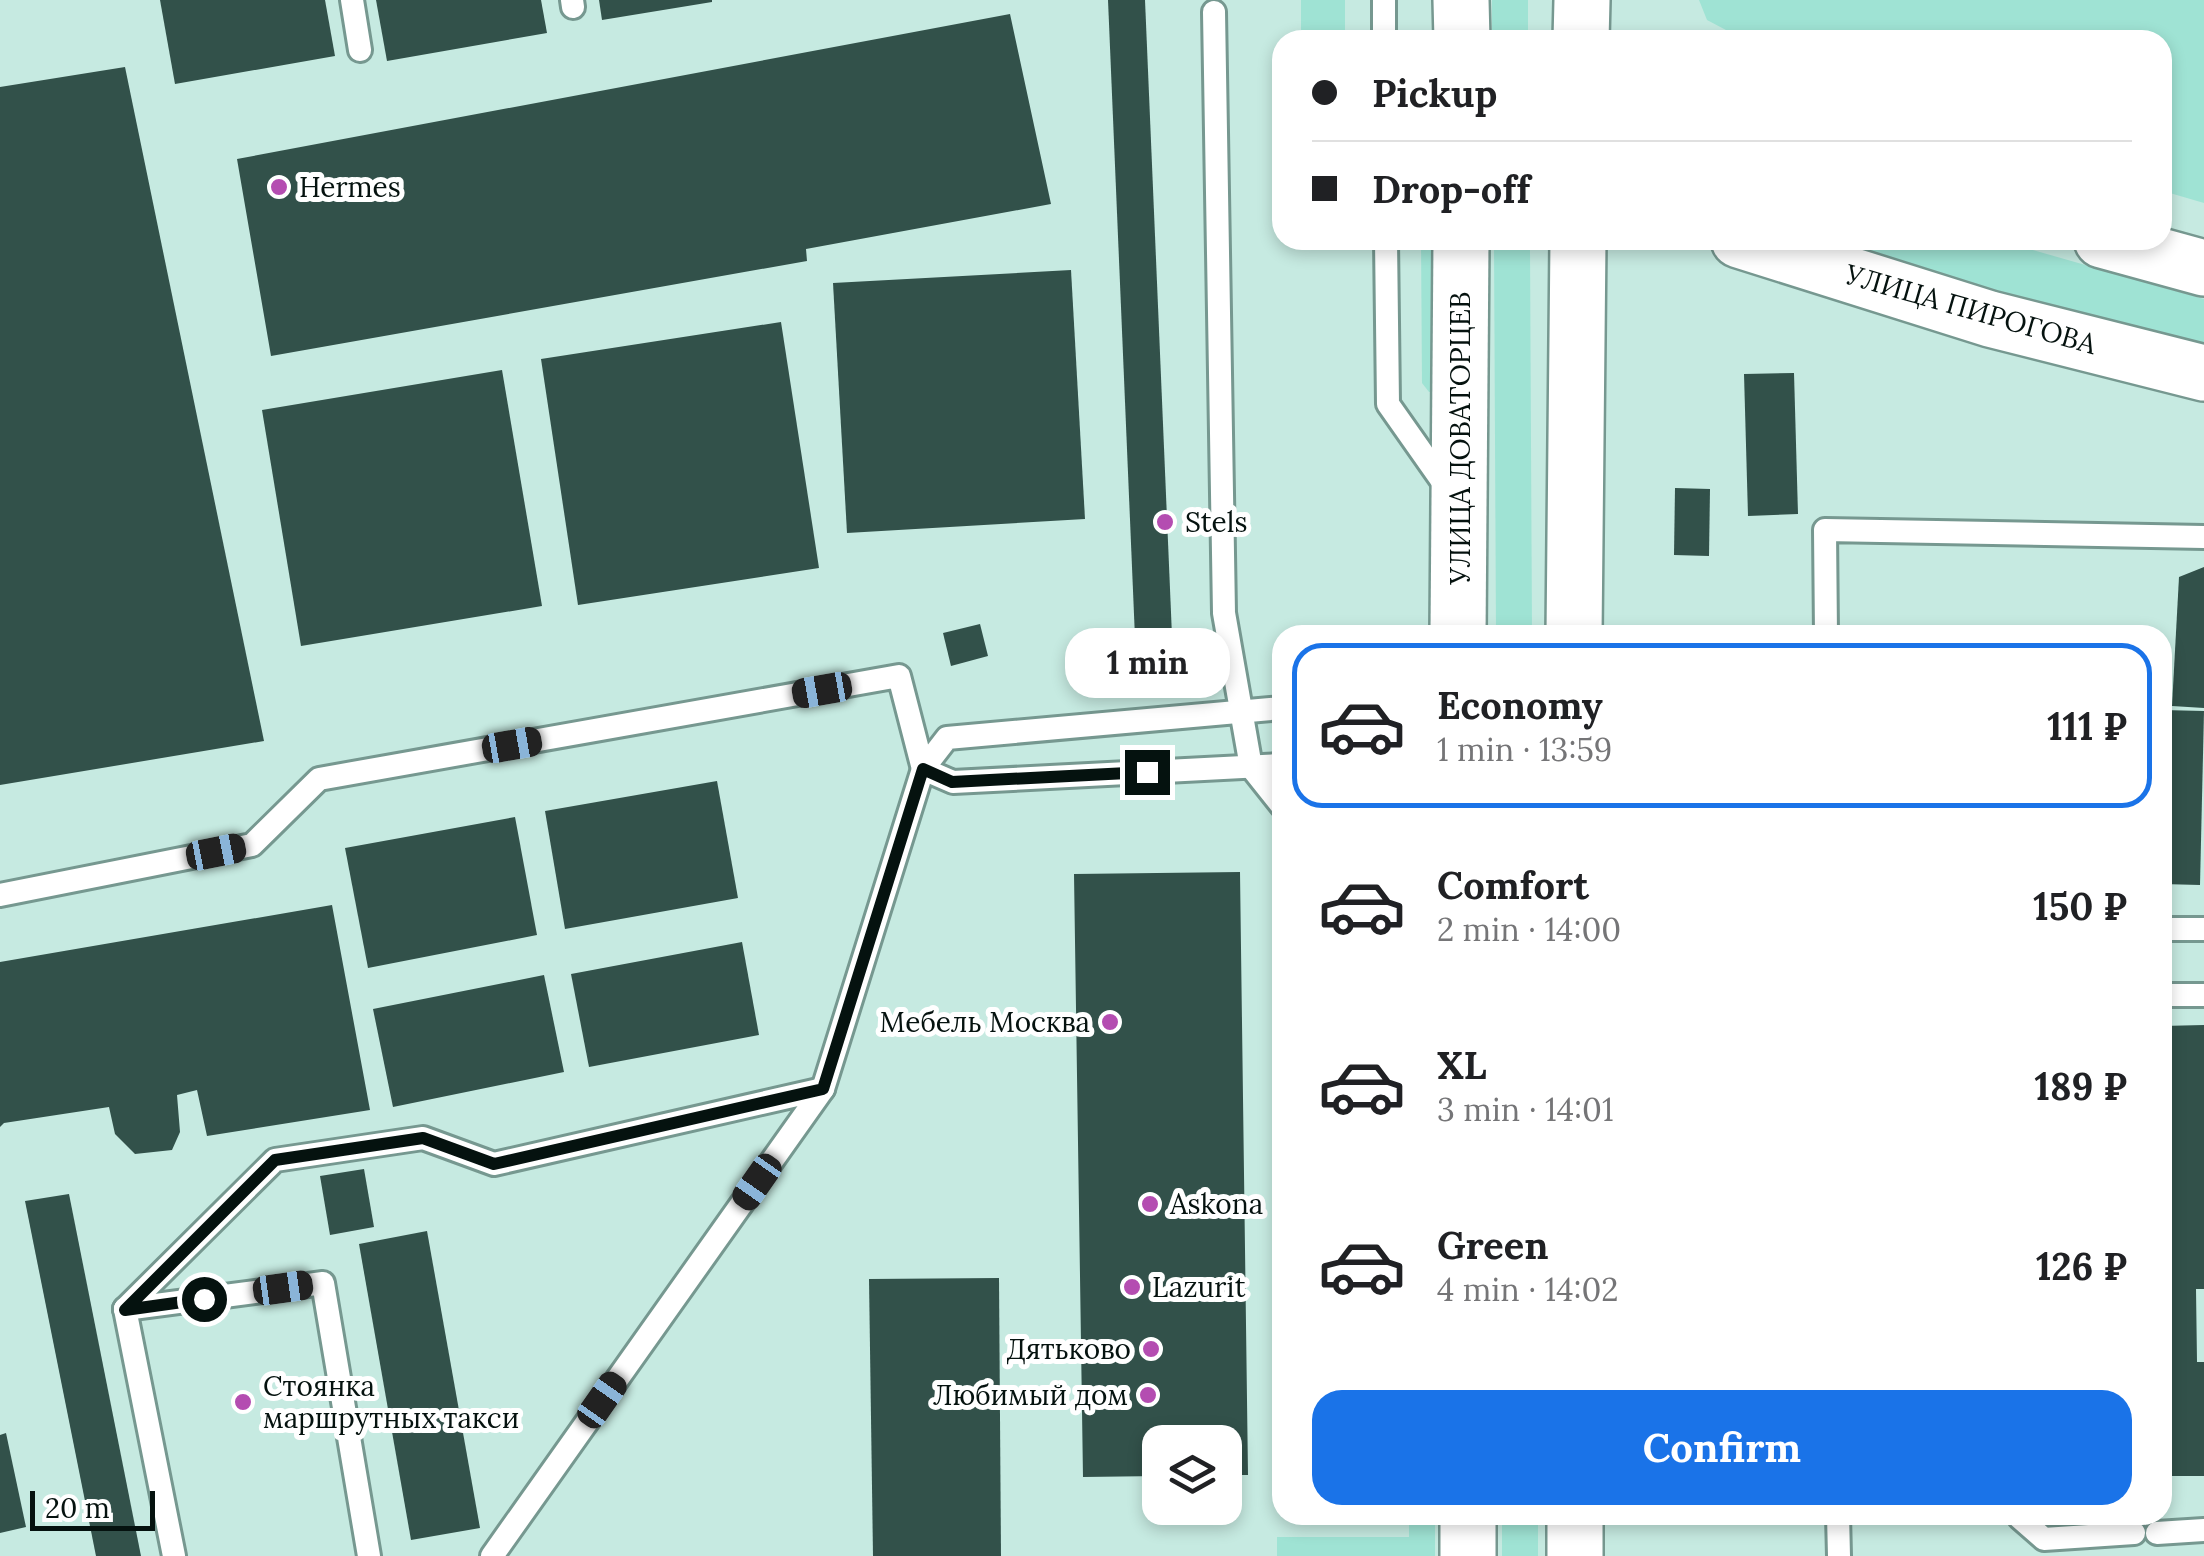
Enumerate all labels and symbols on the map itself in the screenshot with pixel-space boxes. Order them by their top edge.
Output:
place label: Hermes [299,169,401,205]
marker: Hermes [268,176,290,198]
street label: УЛИЦА ПИРОГОВА [1840,256,2101,362]
street label: УЛИЦА ДОВАТОРЦЕВ [1442,292,1478,586]
place label: Stels [1185,504,1247,540]
marker: Stels [1154,511,1176,533]
callout: 1 min [1064,627,1230,697]
car [790,670,854,710]
car [480,725,544,765]
route end [1125,750,1170,795]
car [184,832,248,872]
place label: Мебель Москва [880,1004,1090,1040]
marker: Мебель Москва [1099,1011,1121,1033]
car [728,1149,786,1215]
place label: Askona [1169,1186,1263,1222]
marker: Askona [1139,1193,1161,1215]
car [251,1269,315,1307]
place label: Lazurit [1152,1269,1246,1305]
marker: Lazurit [1121,1276,1143,1298]
route start [182,1277,227,1322]
place label: Дятьково [1006,1331,1131,1367]
marker: Дятьково [1140,1338,1162,1360]
car [573,1367,631,1433]
place label: Стоянка маршрутных такси [263,1368,519,1436]
place label: Любимый дом [933,1377,1128,1413]
marker: Любимый дом [1137,1384,1159,1406]
marker: Стоянка маршрутных такси [232,1391,254,1413]
scale bar [30,1486,155,1530]

